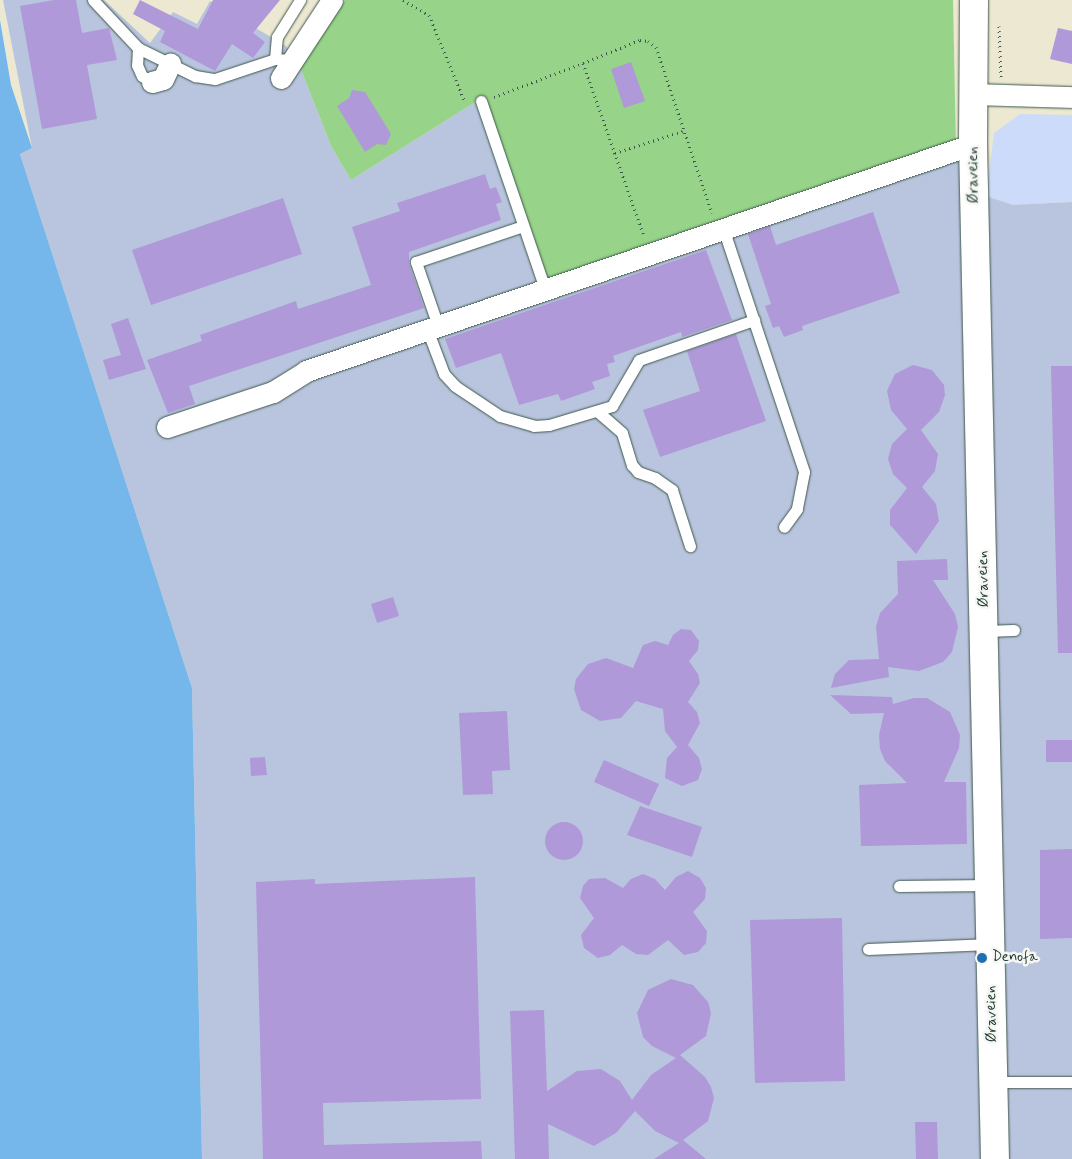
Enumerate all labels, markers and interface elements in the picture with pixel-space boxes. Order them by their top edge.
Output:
street label: Øraveien [965,146,983,204]
street label: Øraveien [975,550,993,608]
place label: Denofa [992,949,1038,967]
marker: Denofa [976,952,988,964]
street label: Øraveien [983,985,1001,1043]

